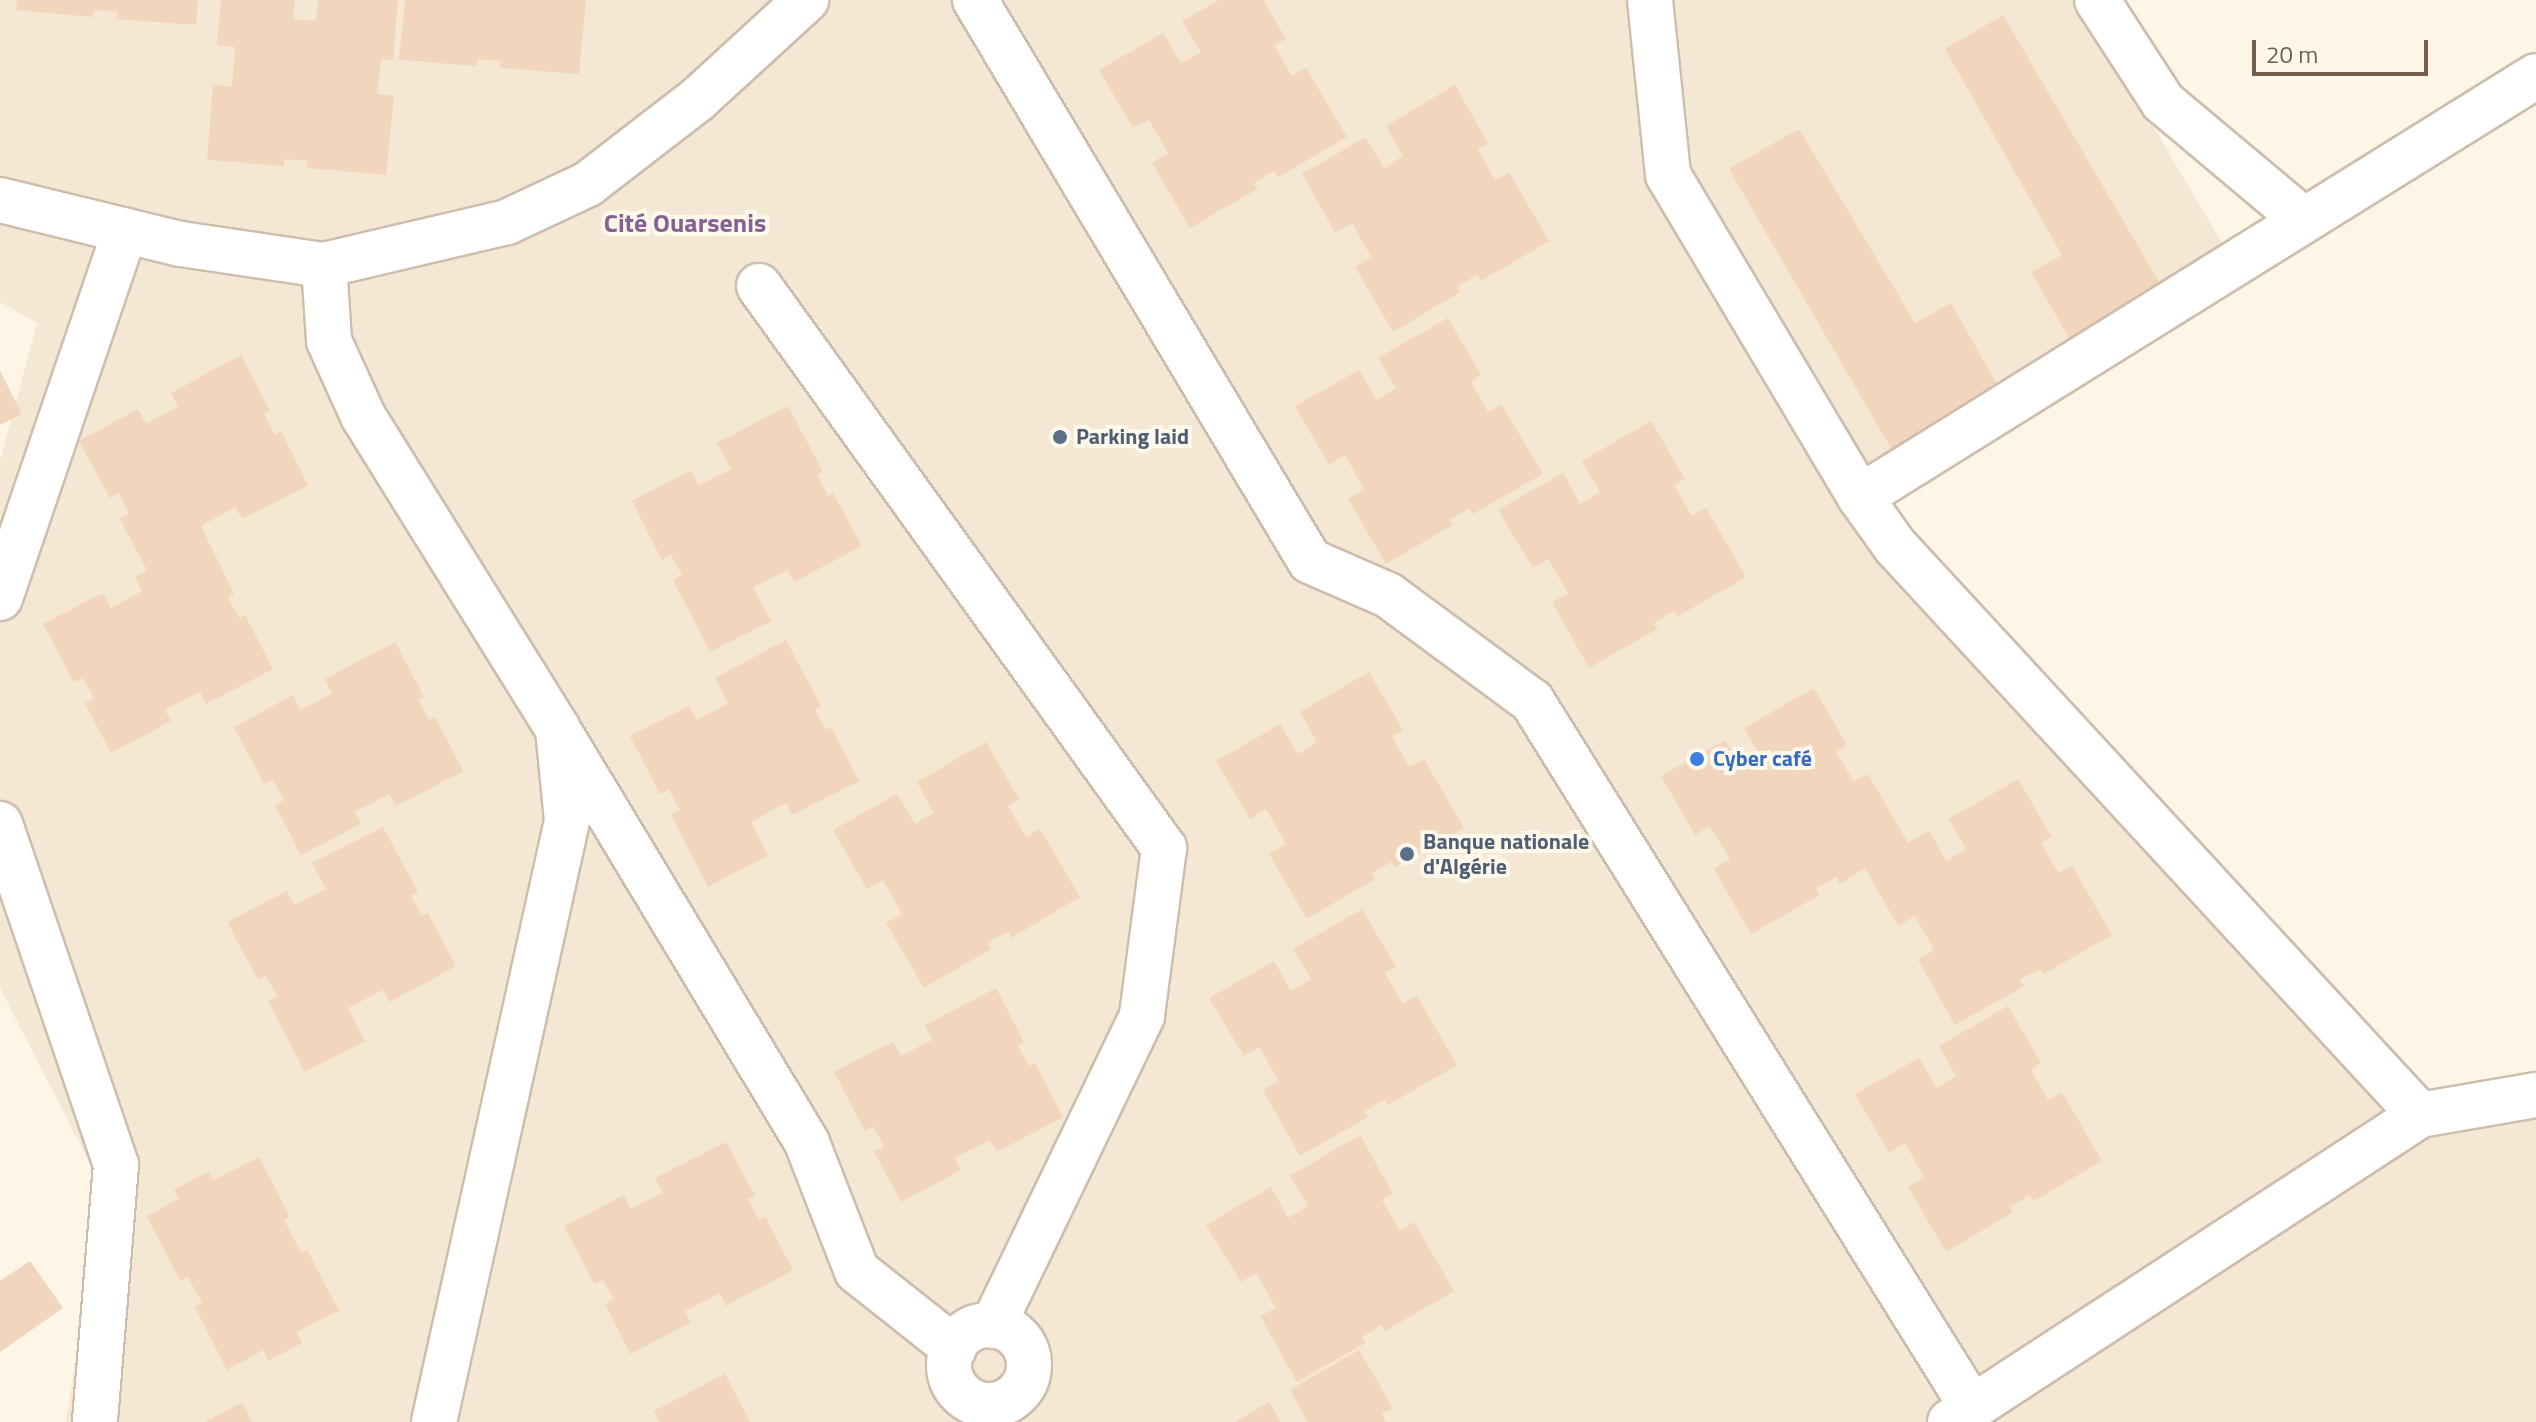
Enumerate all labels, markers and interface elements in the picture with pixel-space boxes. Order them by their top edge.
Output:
scale bar [2256,24,2432,74]
text: 20 m [2266,36,2318,72]
district label: Cité Ouarsenis [604,207,766,239]
place label: Parking laid [1076,424,1189,450]
marker: Parking laid [1051,428,1069,446]
place label: Cyber café [1713,746,1812,772]
marker: Cyber café [1688,750,1706,768]
place label: Banque nationale d'Algérie [1423,828,1589,880]
marker: Banque nationale d'Algérie [1398,845,1416,863]

